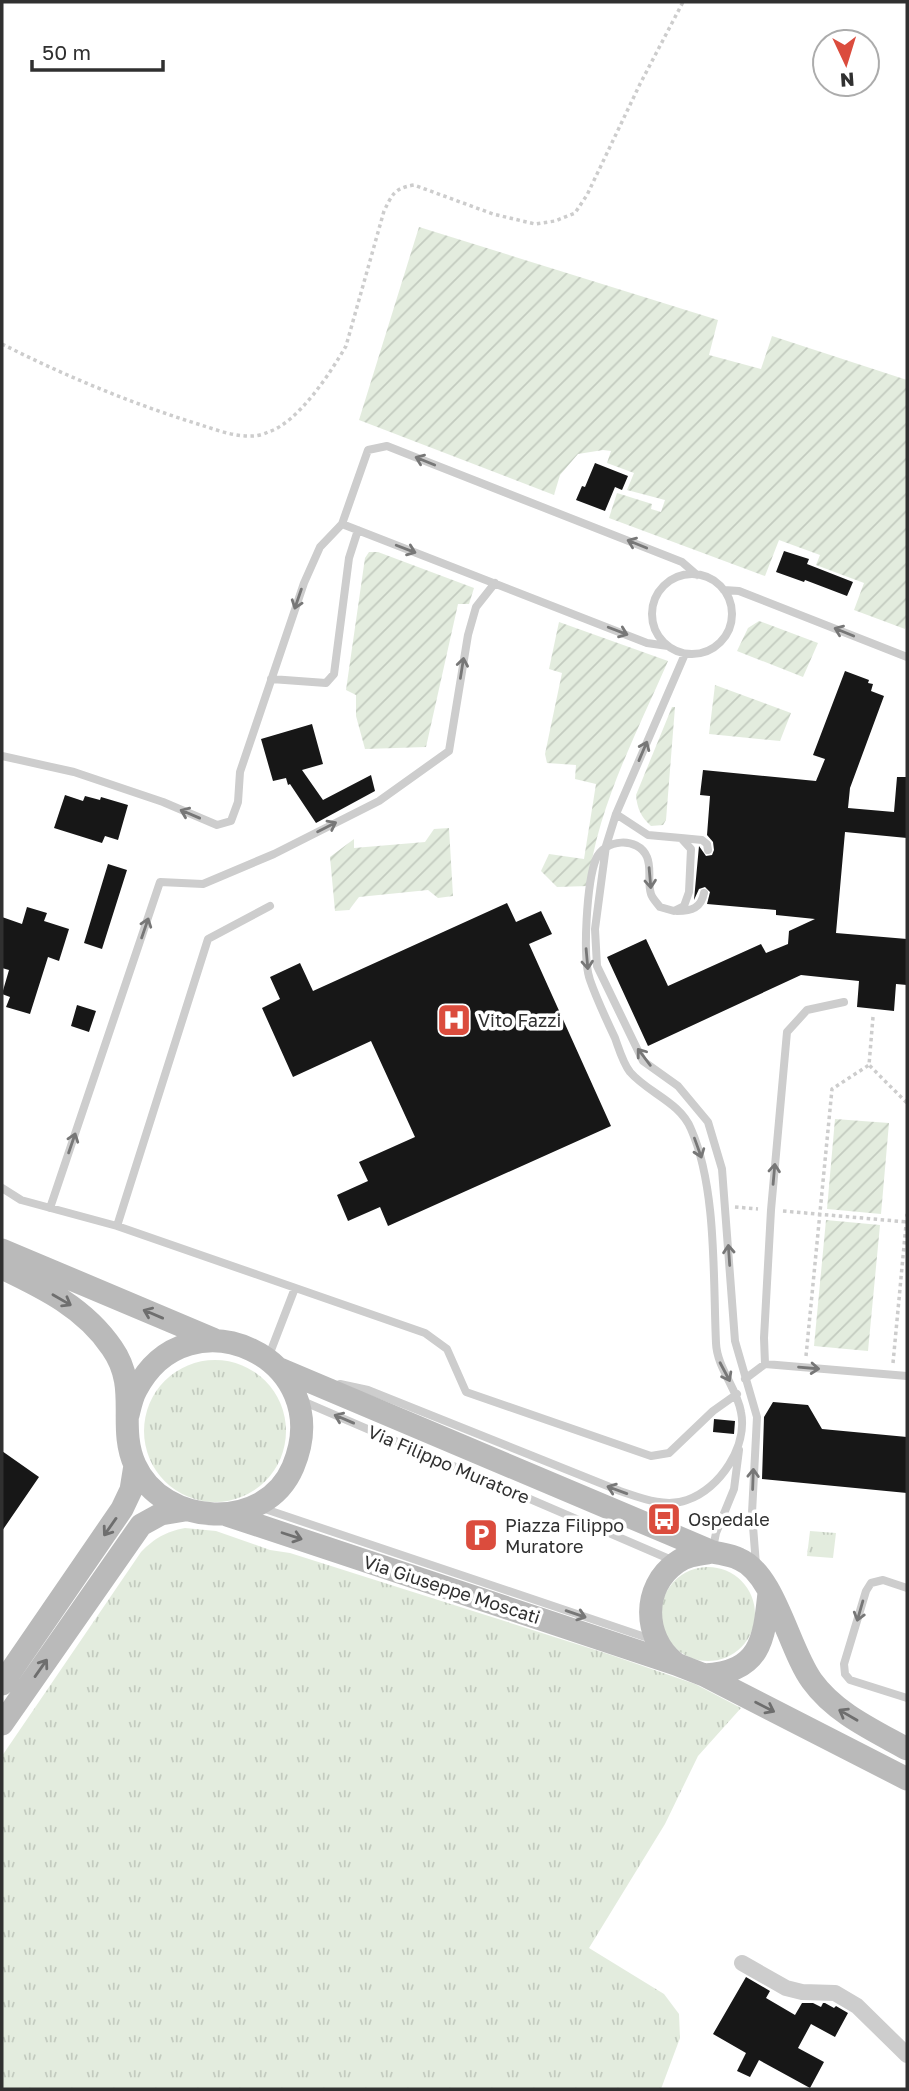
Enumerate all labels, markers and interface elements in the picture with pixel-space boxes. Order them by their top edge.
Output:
scale bar [32,28,163,72]
north arrow [811,28,881,98]
text: 50 m [42,39,91,65]
text: N [839,68,855,92]
one-way arrow [415,453,436,466]
one-way arrow [626,537,648,550]
one-way arrow [394,543,416,556]
one-way arrow [291,588,304,610]
one-way arrow [833,625,855,638]
one-way arrow [606,626,628,639]
one-way arrow [456,657,469,680]
one-way arrow [637,741,650,762]
one-way arrow [180,806,201,819]
one-way arrow [316,820,337,834]
one-way arrow [643,866,656,889]
one-way arrow [140,917,152,939]
one-way arrow [581,947,594,970]
hospital icon: Vito Fazzi [435,1001,473,1039]
place label: Vito Fazzi [478,1009,561,1031]
one-way arrow [637,1048,652,1067]
one-way arrow [67,1133,79,1155]
one-way arrow [693,1137,705,1159]
one-way arrow [768,1163,781,1186]
one-way arrow [722,1244,735,1267]
one-way arrow [51,1294,72,1307]
one-way arrow [142,1307,164,1320]
one-way arrow [719,1361,733,1382]
one-way arrow [797,1362,819,1375]
one-way arrow [334,1411,355,1424]
street label: Via Filippo Muratore [365,1420,533,1508]
one-way arrow [747,1468,760,1491]
one-way arrow [606,1483,628,1495]
bus stop icon: Ospedale [645,1500,683,1538]
place label: Ospedale [688,1508,770,1530]
place label: Piazza Filippo Muratore [505,1514,624,1557]
parking icon: Piazza Filippo Muratore [462,1516,500,1554]
one-way arrow [103,1517,117,1536]
one-way arrow [280,1531,302,1543]
street label: Via Giuseppe Moscati [361,1550,543,1628]
one-way arrow [852,1600,865,1622]
one-way arrow [564,1609,586,1621]
one-way arrow [34,1659,48,1678]
one-way arrow [754,1700,774,1714]
one-way arrow [838,1708,859,1721]

